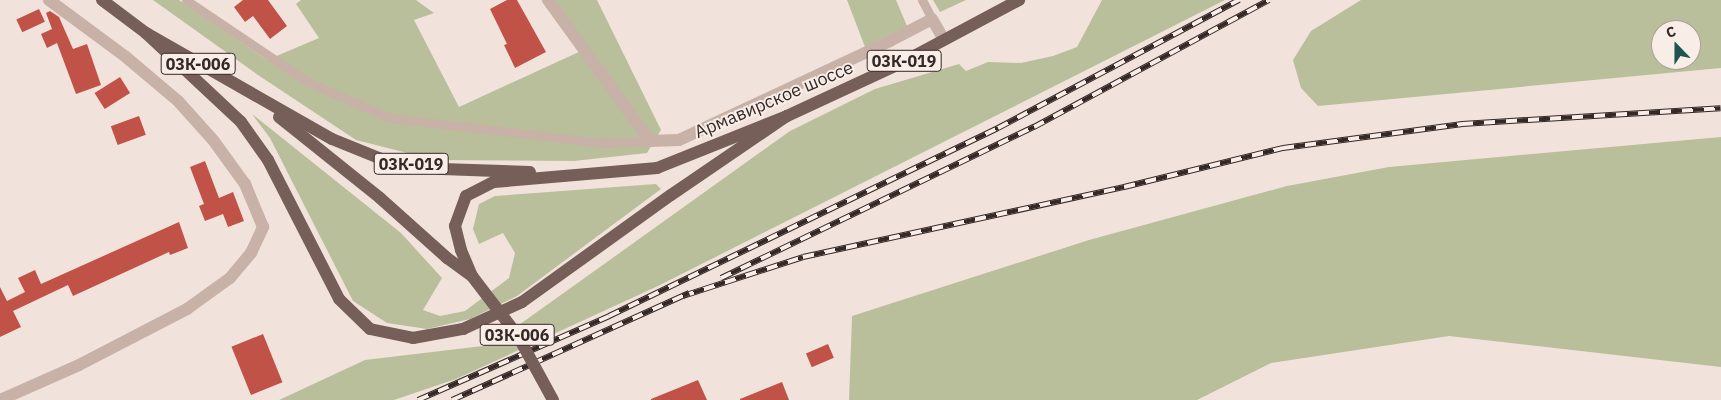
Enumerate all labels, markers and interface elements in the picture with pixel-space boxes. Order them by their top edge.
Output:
north arrow [1651,20,1701,70]
text: С [1663,22,1678,42]
road number: 03К-019 [866,48,942,74]
road number: 03К-006 [160,51,236,78]
street label: Армавирское шоссе [691,57,857,143]
road number: 03К-019 [374,150,448,178]
road number: 03К-006 [480,322,554,348]

